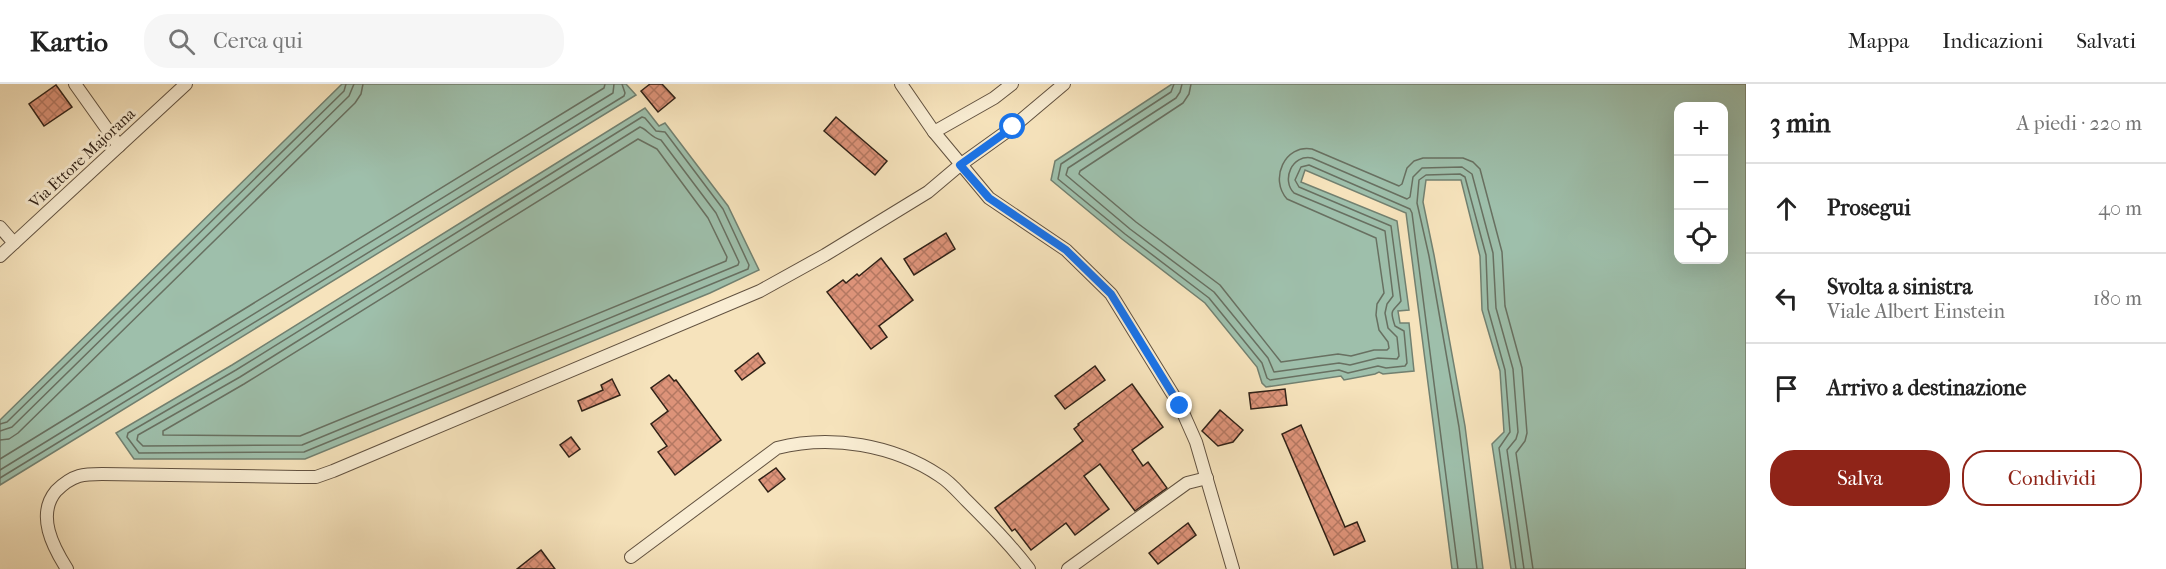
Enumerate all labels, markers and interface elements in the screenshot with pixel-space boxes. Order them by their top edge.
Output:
search box [144,14,564,68]
text: Kartio [30,25,108,58]
icon: search [165,25,198,58]
text: Cerca qui [213,28,303,54]
text: Mappa [1848,29,1909,53]
text: Indicazioni [1942,29,2043,53]
text: Salvati [2076,29,2136,53]
map controls [1674,102,1728,264]
button: + [1674,102,1728,156]
street label: Via Ettore Majorana [24,104,139,213]
text: 3 min [1770,108,1831,139]
text: A piedi · 220 m [2016,112,2142,135]
route start [999,113,1025,139]
button: − [1674,156,1728,210]
icon: ahead [1770,192,1803,225]
text: Prosegui [1827,195,1911,221]
text: 40 m [2098,197,2142,220]
button: locate [1674,210,1728,264]
text: Svolta a sinistra [1827,274,1972,300]
icon: left [1770,282,1803,315]
text: 180 m [2093,287,2142,310]
text: Viale Albert Einstein [1827,300,2005,323]
icon: arrive [1770,372,1803,405]
text: Arrivo a destinazione [1827,375,2026,401]
route end [1166,392,1192,418]
button: Salva [1770,450,1950,506]
button: Condividi [1962,450,2142,506]

